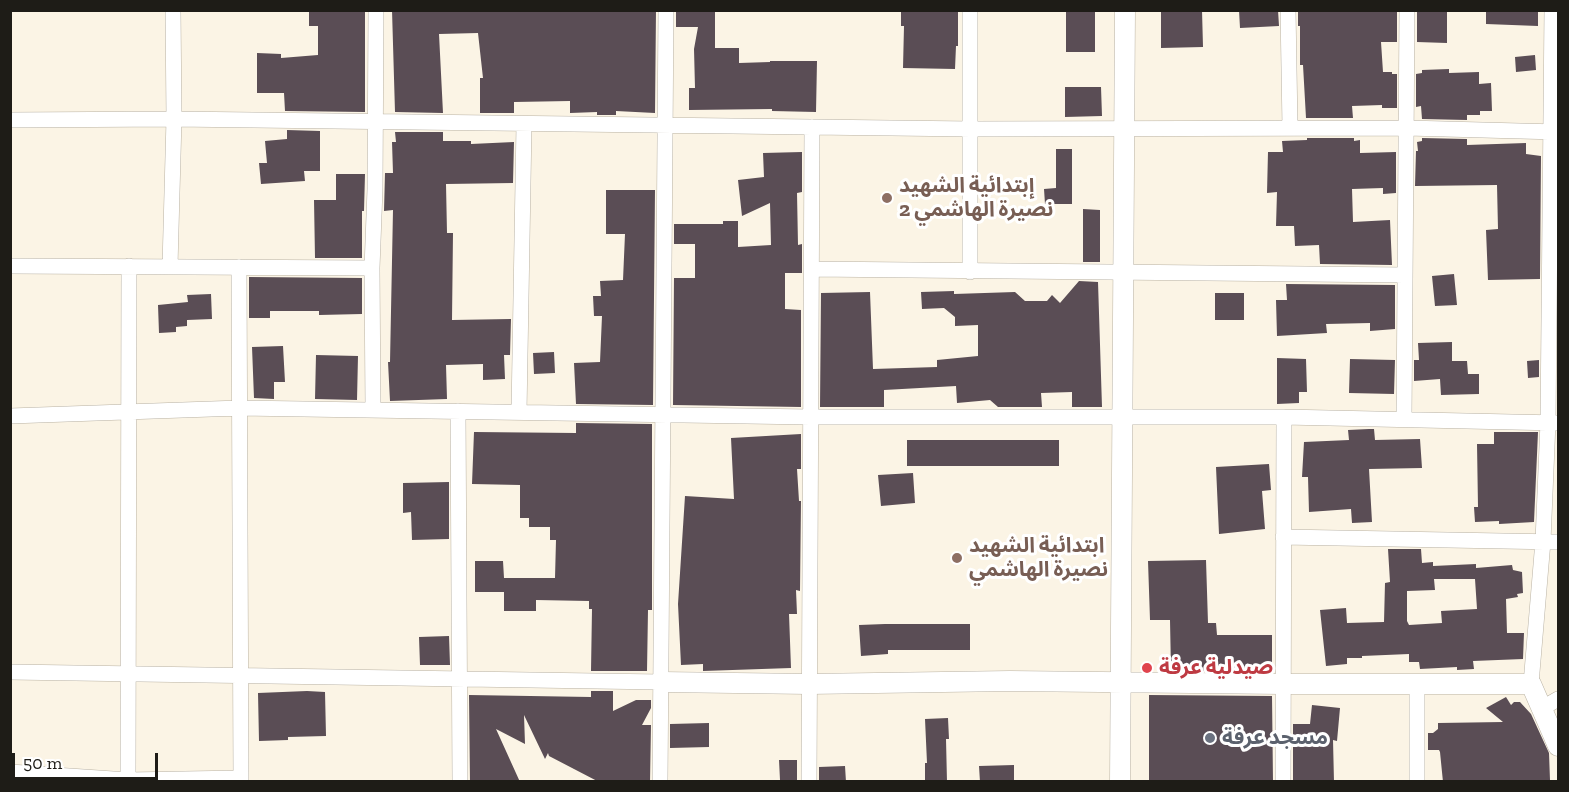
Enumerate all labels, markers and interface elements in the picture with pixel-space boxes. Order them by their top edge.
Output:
place label: إبتدائية الشهيد نصيرة الهاشمي 2 [899,173,1053,223]
marker: إبتدائية الشهيد نصيرة الهاشمي 2 [880,191,894,205]
place label: ابتدائية الشهيد نصيرة الهاشمي [969,533,1108,583]
marker: ابتدائية الشهيد نصيرة الهاشمي [950,551,964,565]
place label: صيدلية عرفة [1159,655,1273,681]
marker: صيدلية عرفة [1140,661,1154,675]
place label: مسجد عرفة [1222,725,1328,751]
marker: مسجد عرفة [1203,731,1217,745]
scale bar [15,741,160,779]
text: 50 m [23,752,62,774]

